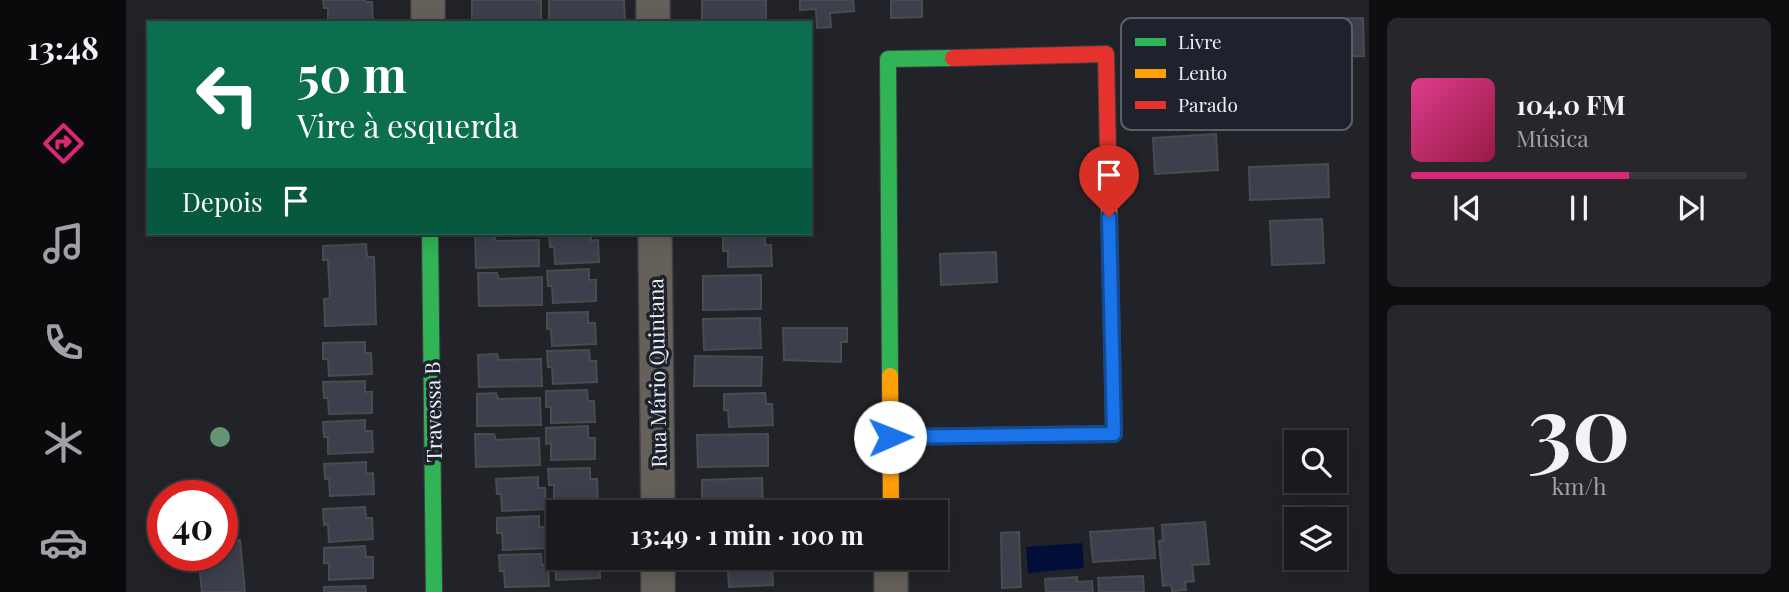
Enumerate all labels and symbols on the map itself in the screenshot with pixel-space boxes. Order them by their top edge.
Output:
legend [1121,18,1352,130]
text: Livre [1178,28,1222,54]
text: Lento [1178,59,1227,85]
text: Parado [1178,91,1238,117]
pin [1079,145,1139,217]
street label: Rua Mário Quintana [640,278,672,468]
street label: Travessa B [417,361,447,463]
position arrow [853,400,927,474]
speed limit sign: 40 [147,480,238,571]

